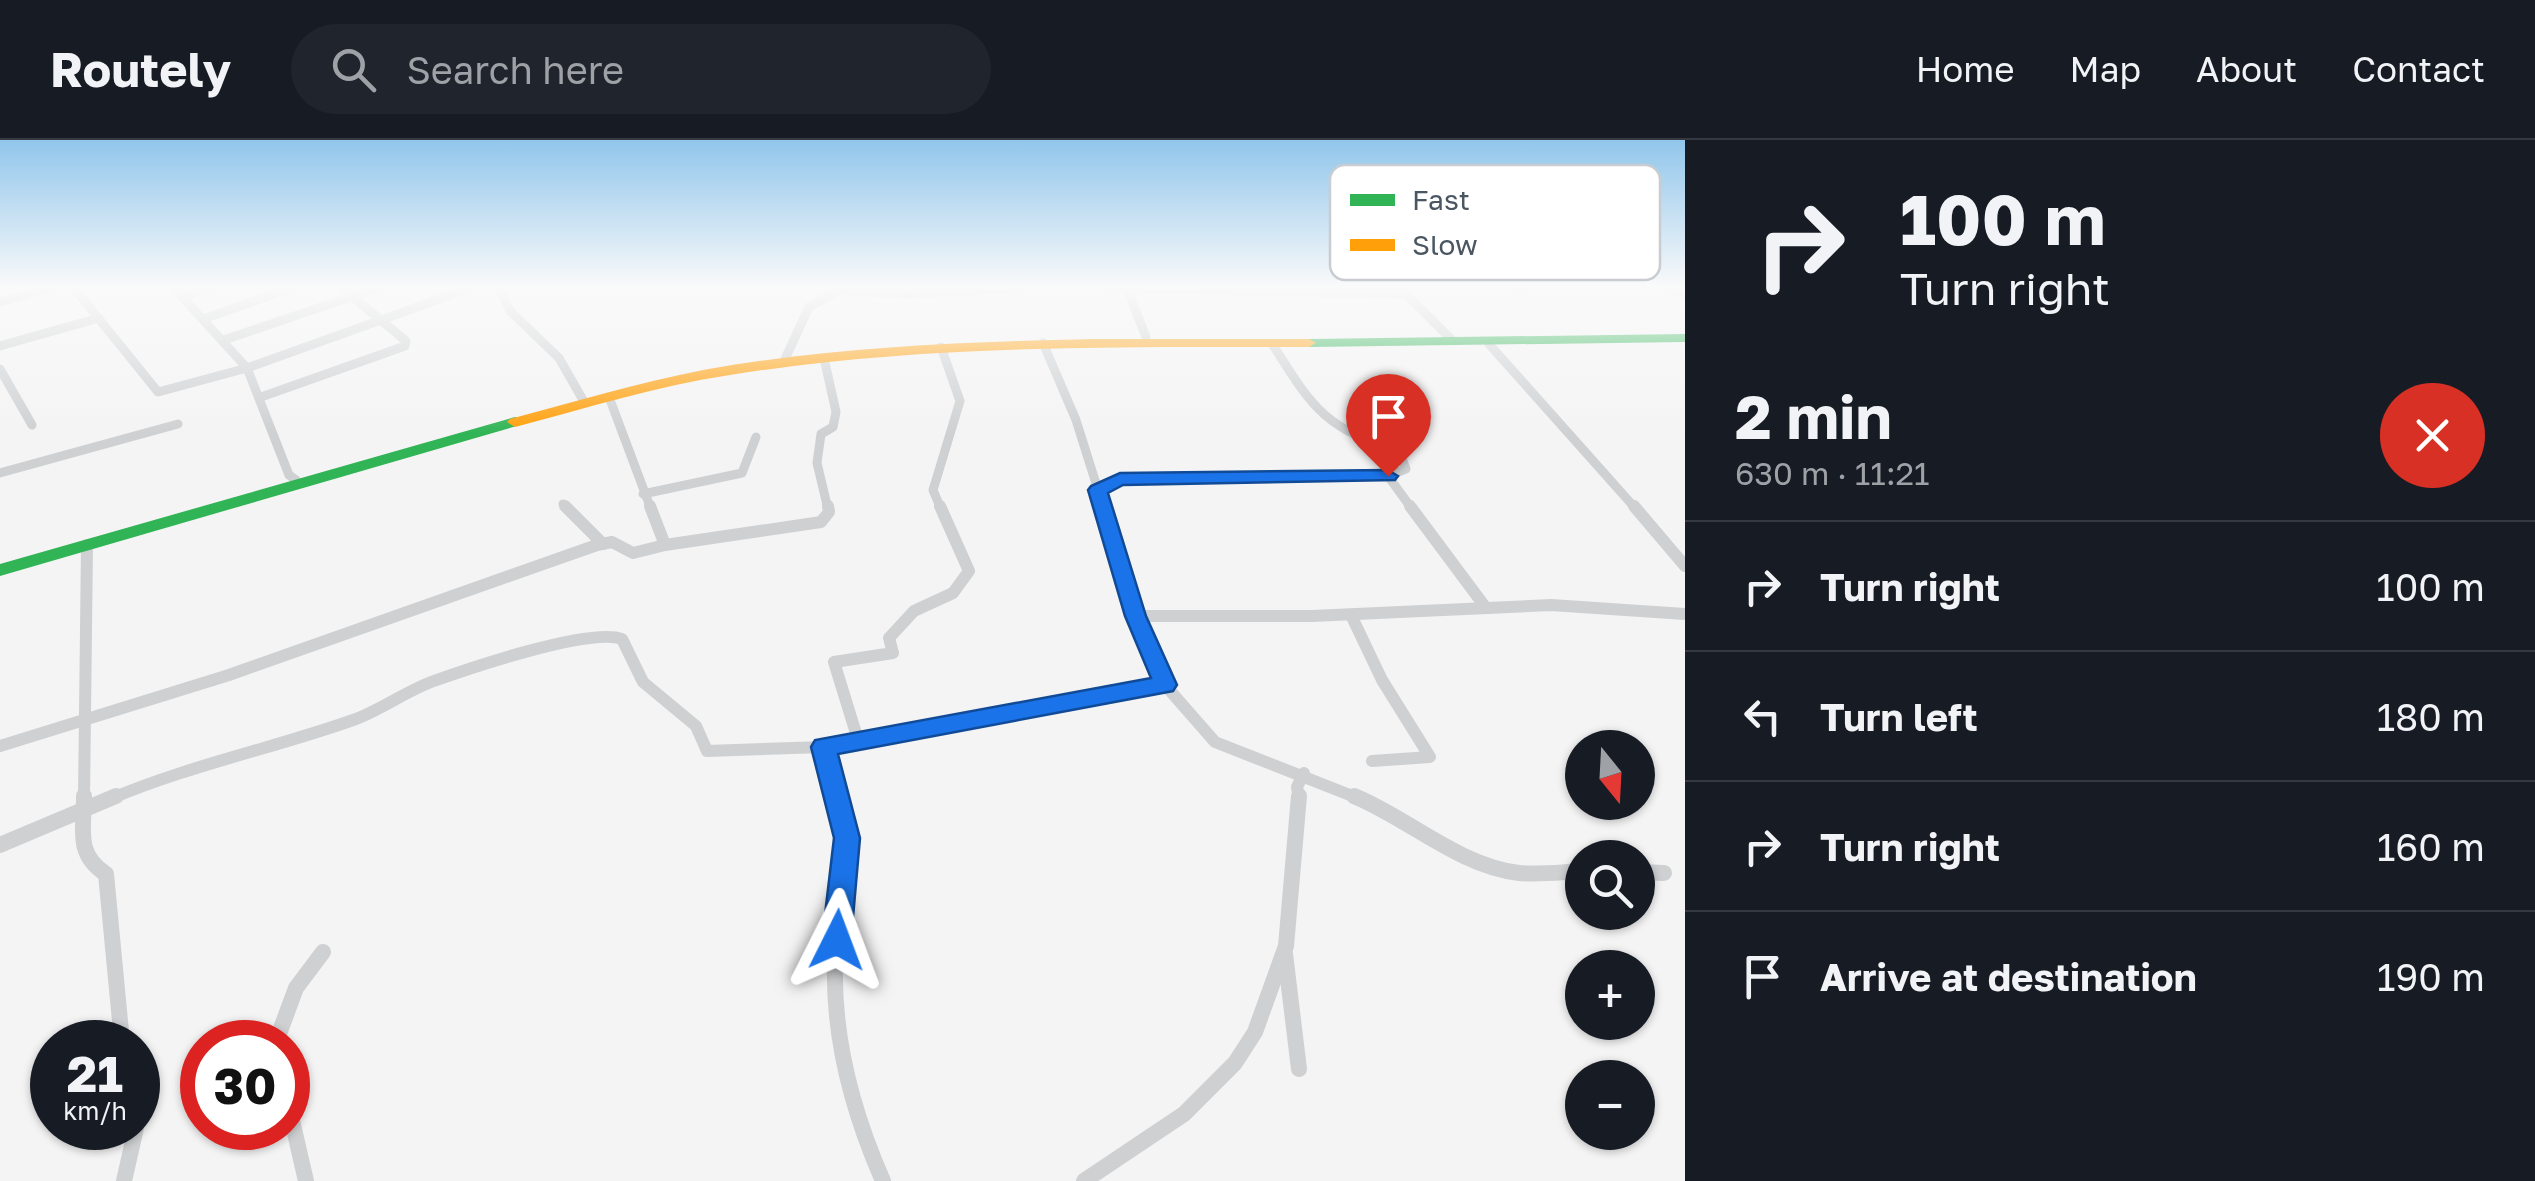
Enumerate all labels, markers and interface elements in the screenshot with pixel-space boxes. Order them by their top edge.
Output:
search box [291,24,991,114]
text: Routely [50,40,231,98]
icon: search [326,42,381,97]
text: Search here [406,47,624,92]
text: Home [1916,48,2015,90]
text: Map [2070,48,2141,90]
text: About [2196,48,2297,90]
text: Contact [2352,48,2485,90]
legend [1330,165,1660,280]
text: 100 m [1900,176,2106,260]
icon: right [1735,180,1865,310]
text: Fast [1412,183,1470,216]
text: Slow [1412,228,1478,261]
text: Turn right [1900,261,2110,315]
pin [1346,374,1431,477]
text: 2 min [1735,380,1892,452]
button: close [2380,383,2485,488]
icon: arrive [1361,389,1416,444]
text: 630 m · 11:21 [1735,454,1930,492]
icon: right [1735,559,1790,614]
text: Turn right [1820,564,2000,609]
text: 100 m [2376,564,2485,609]
icon: left [1735,689,1790,744]
text: Turn left [1820,694,1978,739]
text: 180 m [2377,694,2485,739]
north arrow [1565,730,1655,820]
map controls [1565,730,1655,1150]
icon: right [1735,819,1790,874]
text: Turn right [1820,824,2000,869]
text: 160 m [2377,824,2485,869]
button: search [1565,840,1655,930]
position arrow [785,888,889,992]
icon: arrive [1735,949,1790,1004]
button: + [1565,950,1655,1040]
text: Arrive at destination [1820,954,2197,999]
text: 190 m [2377,954,2485,999]
speed limit sign: 30 [180,1020,310,1150]
text: 21 [67,1043,123,1103]
button: − [1565,1060,1655,1150]
text: km/h [63,1095,127,1126]

